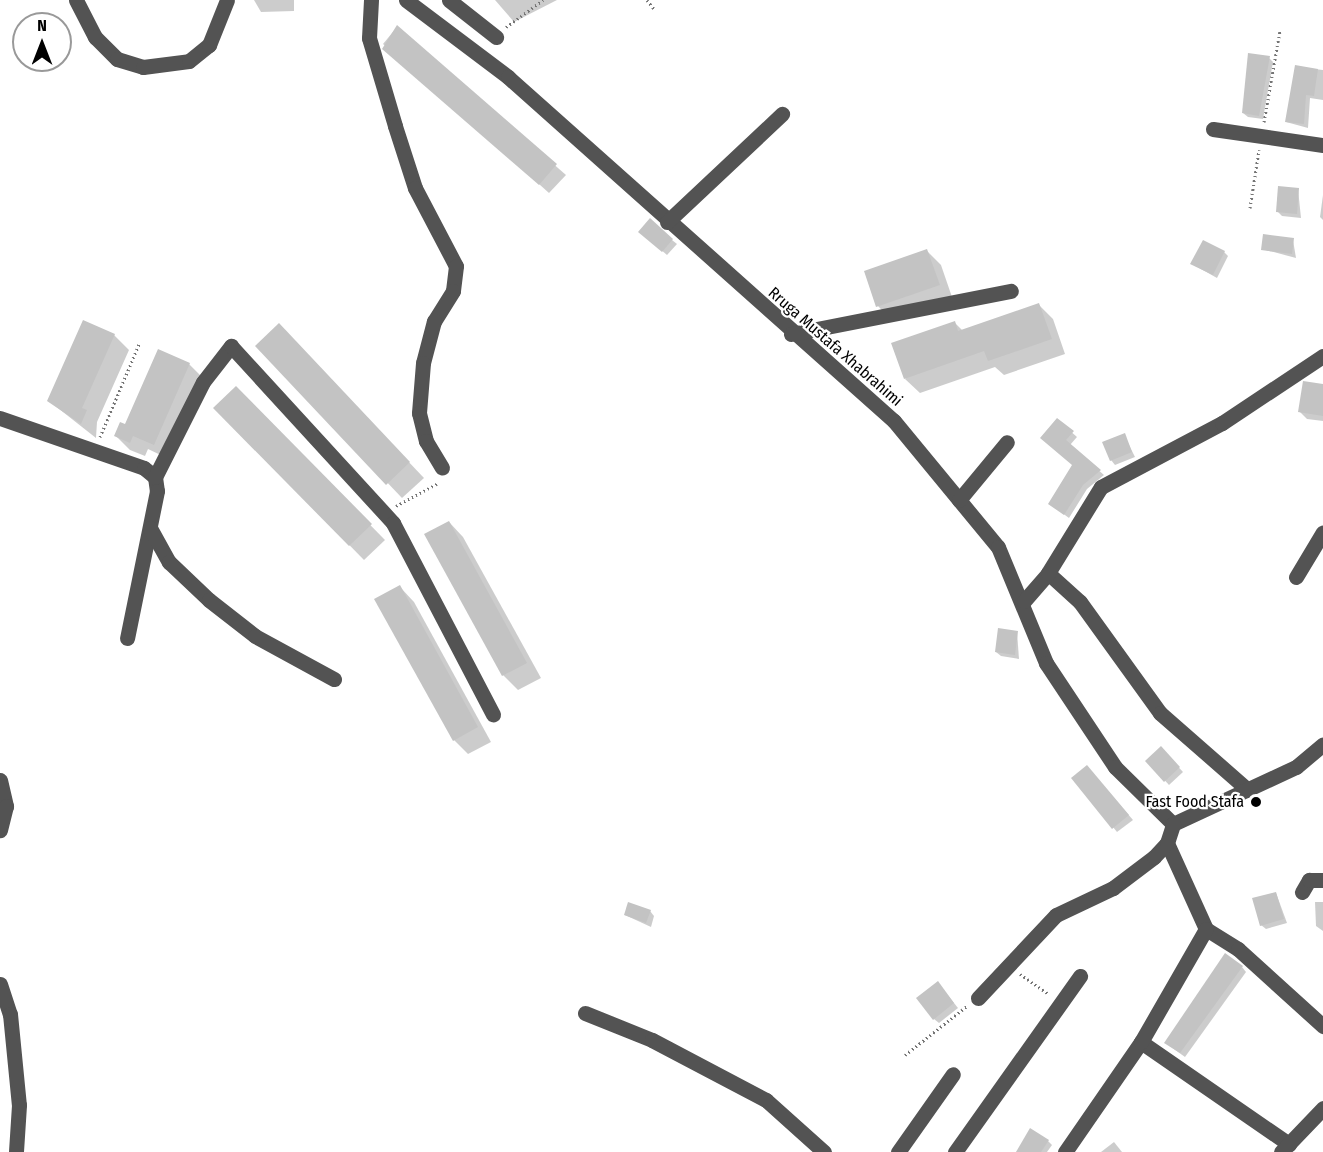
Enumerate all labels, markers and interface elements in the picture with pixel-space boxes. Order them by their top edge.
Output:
north arrow [12,12,72,72]
text: N [37,16,47,35]
street label: Rruga Mustafa Xhabrahimi [764,283,906,411]
place label: Fast Food Stafa [1145,792,1244,812]
marker: Fast Food Stafa [1249,795,1263,809]

